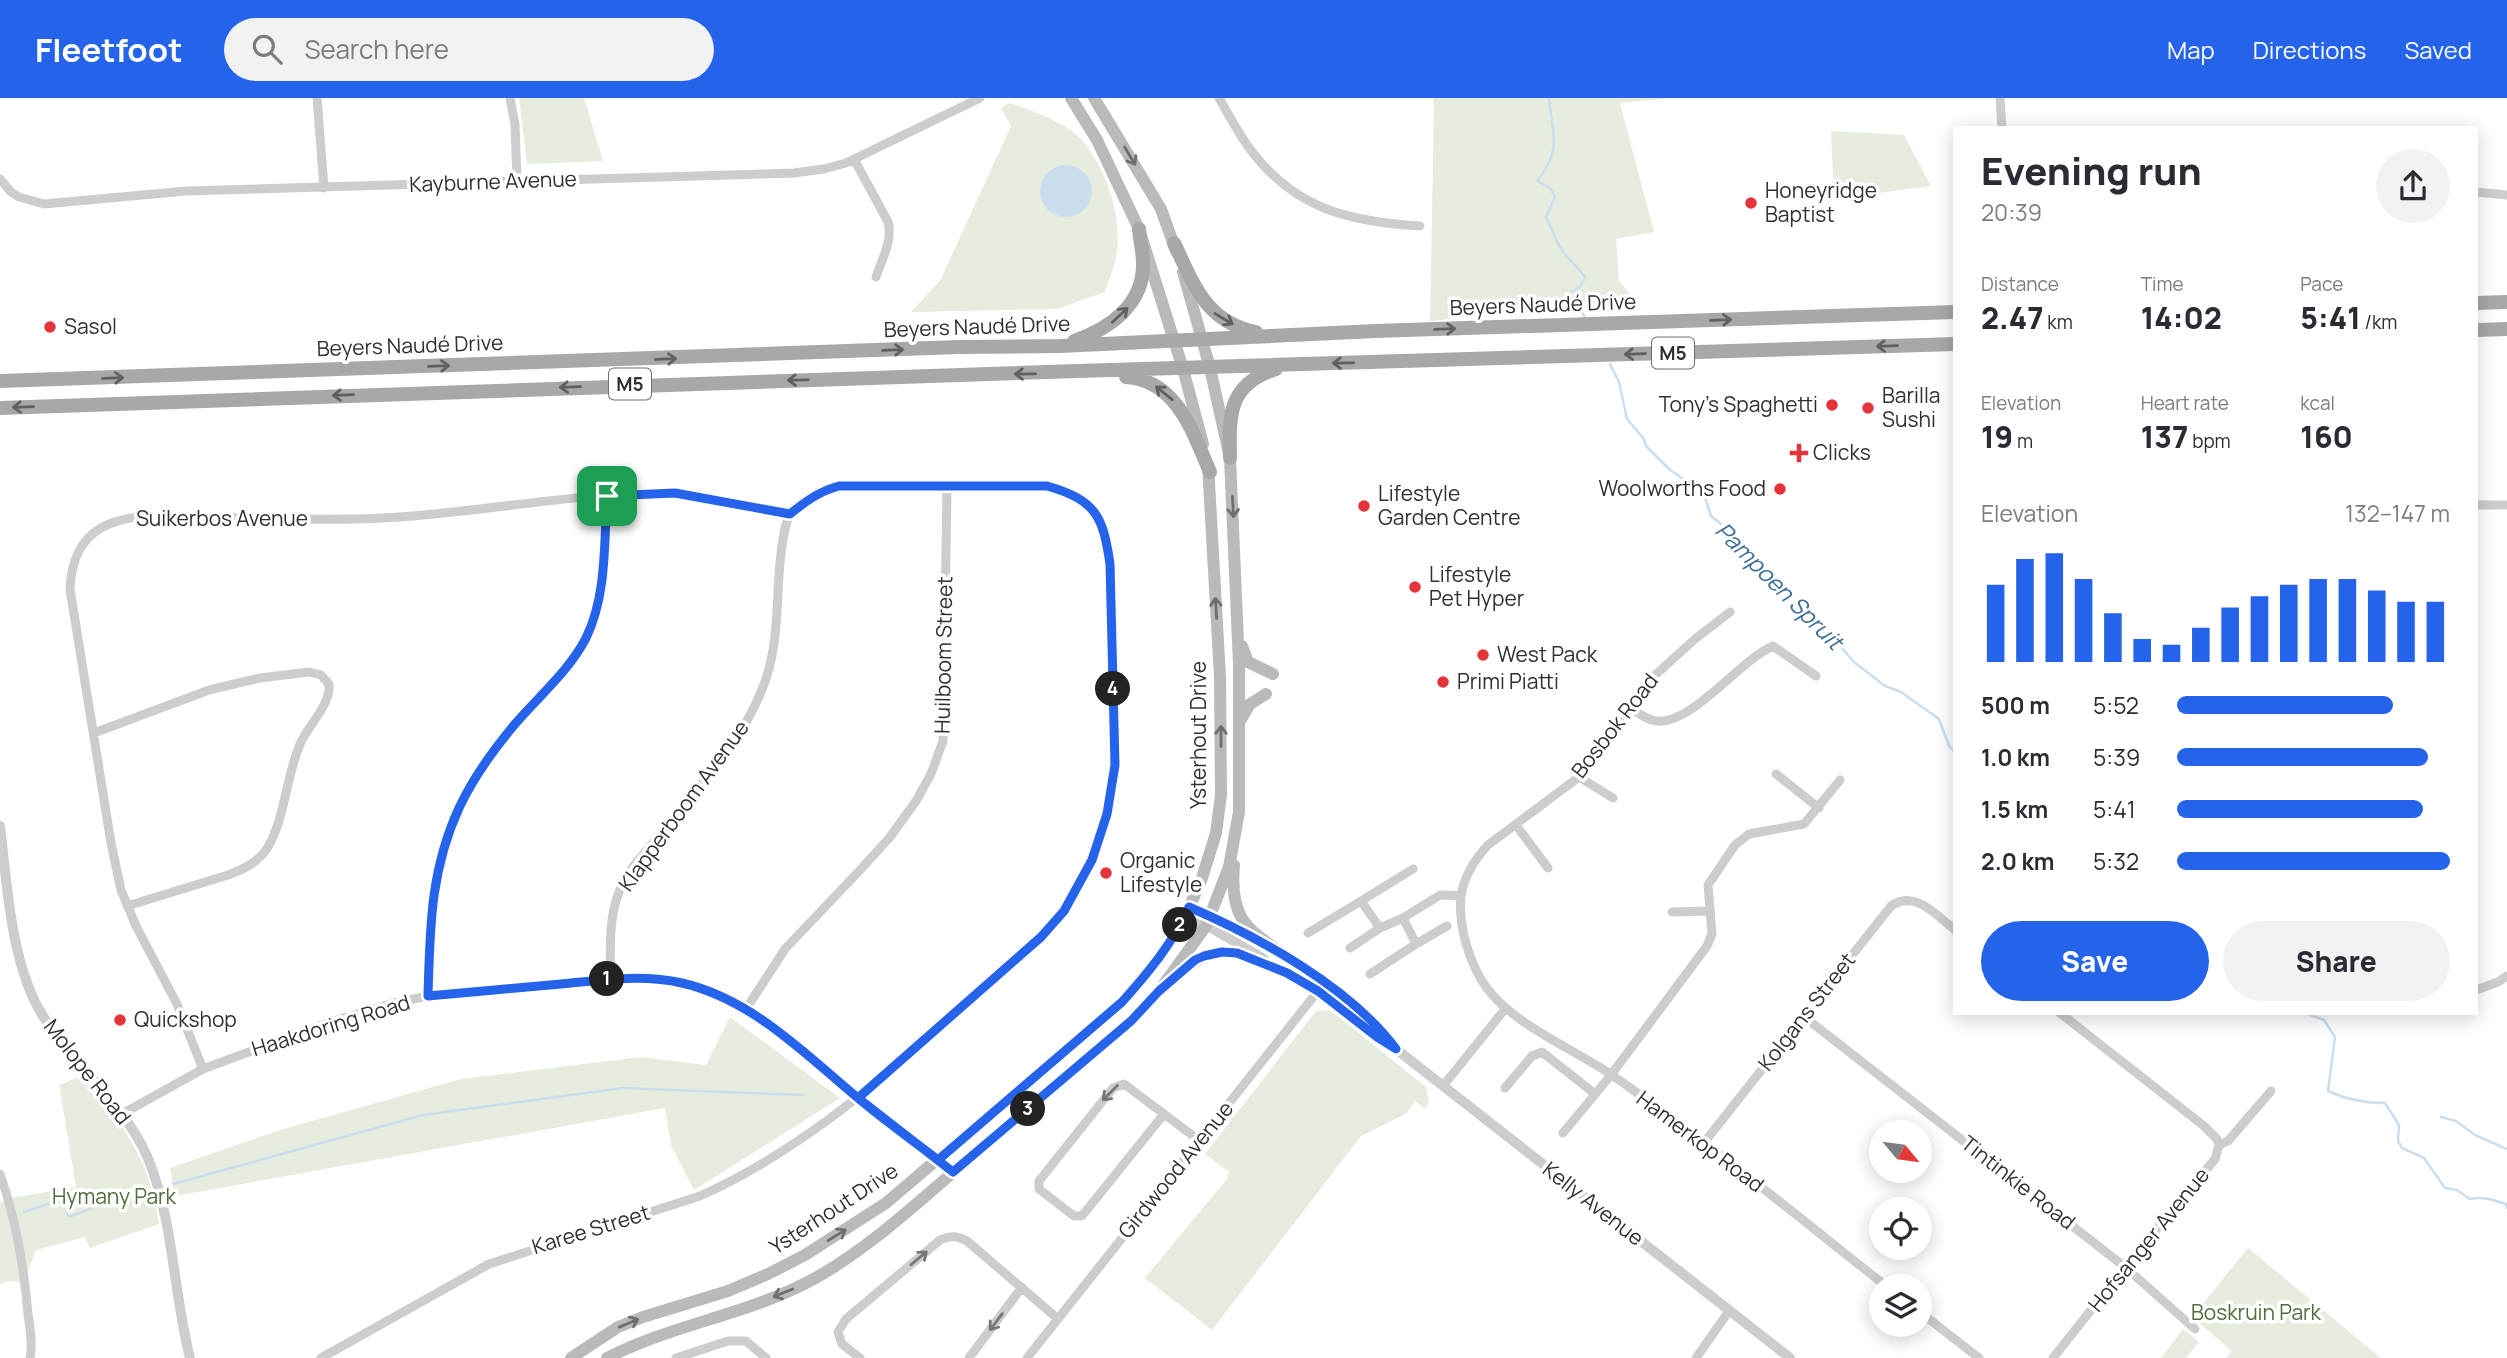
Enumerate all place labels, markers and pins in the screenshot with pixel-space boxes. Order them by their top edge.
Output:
place label: Honeyridge Baptist [1765,176,1877,228]
marker: Honeyridge Baptist [1743,195,1759,211]
place label: Sasol [64,312,117,340]
marker: Sasol [42,319,58,335]
place label: Barilla Sushi [1882,381,1941,433]
place label: Tony's Spaghetti [1659,390,1818,418]
marker: Tony's Spaghetti [1824,397,1840,413]
marker: Barilla Sushi [1860,400,1876,416]
place label: Clicks [1813,438,1871,466]
marker: Clicks [1791,445,1807,461]
pin [577,466,637,526]
place label: Woolworths Food [1599,474,1766,502]
place label: Lifestyle Garden Centre [1378,479,1520,531]
marker: Woolworths Food [1772,481,1788,497]
marker: Lifestyle Garden Centre [1356,498,1372,514]
place label: Lifestyle Pet Hyper [1429,560,1525,612]
marker: Lifestyle Pet Hyper [1407,579,1423,595]
place label: West Pack [1497,640,1598,668]
marker: West Pack [1475,647,1491,663]
place label: Primi Piatti [1457,667,1559,695]
pin: 4 [1096,672,1130,706]
marker: Primi Piatti [1435,674,1451,690]
place label: Organic Lifestyle [1120,846,1202,898]
marker: Organic Lifestyle [1098,865,1114,881]
pin: 2 [1162,908,1198,942]
pin: 1 [590,962,624,996]
place label: Quickshop [134,1005,237,1033]
marker: Quickshop [112,1012,128,1028]
pin: 3 [1010,1091,1046,1126]

